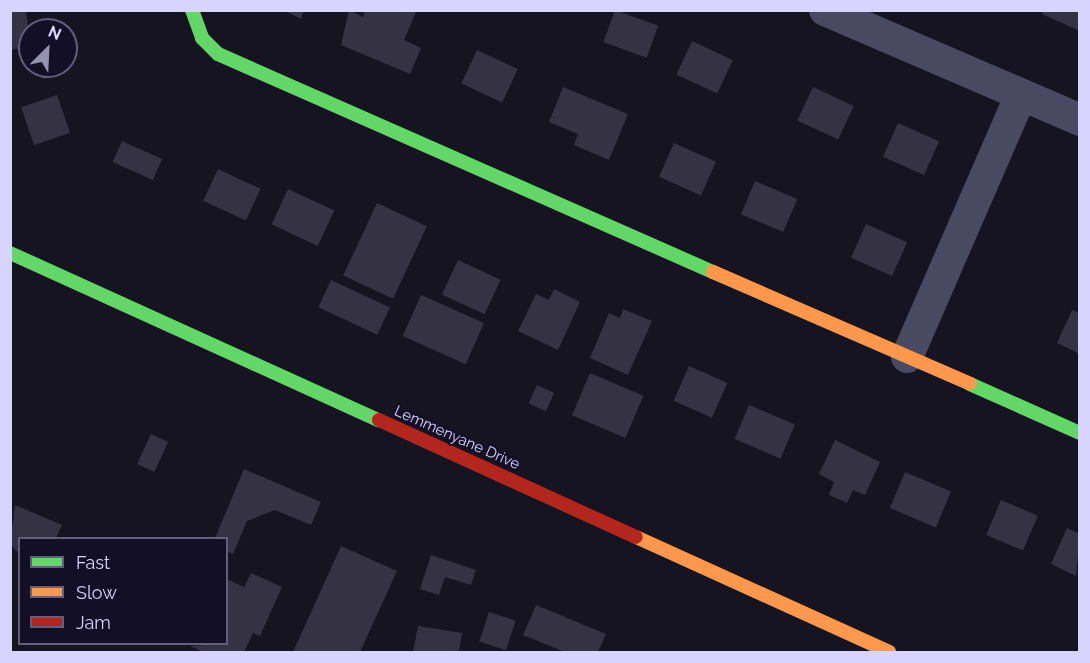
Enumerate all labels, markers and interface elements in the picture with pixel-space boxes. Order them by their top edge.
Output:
north arrow [18,18,78,78]
text: N [45,22,64,44]
street label: Lemmenyane Drive [391,402,523,474]
legend [18,537,228,645]
text: Fast [76,552,110,573]
text: Slow [76,582,117,603]
text: Jam [76,612,111,633]

